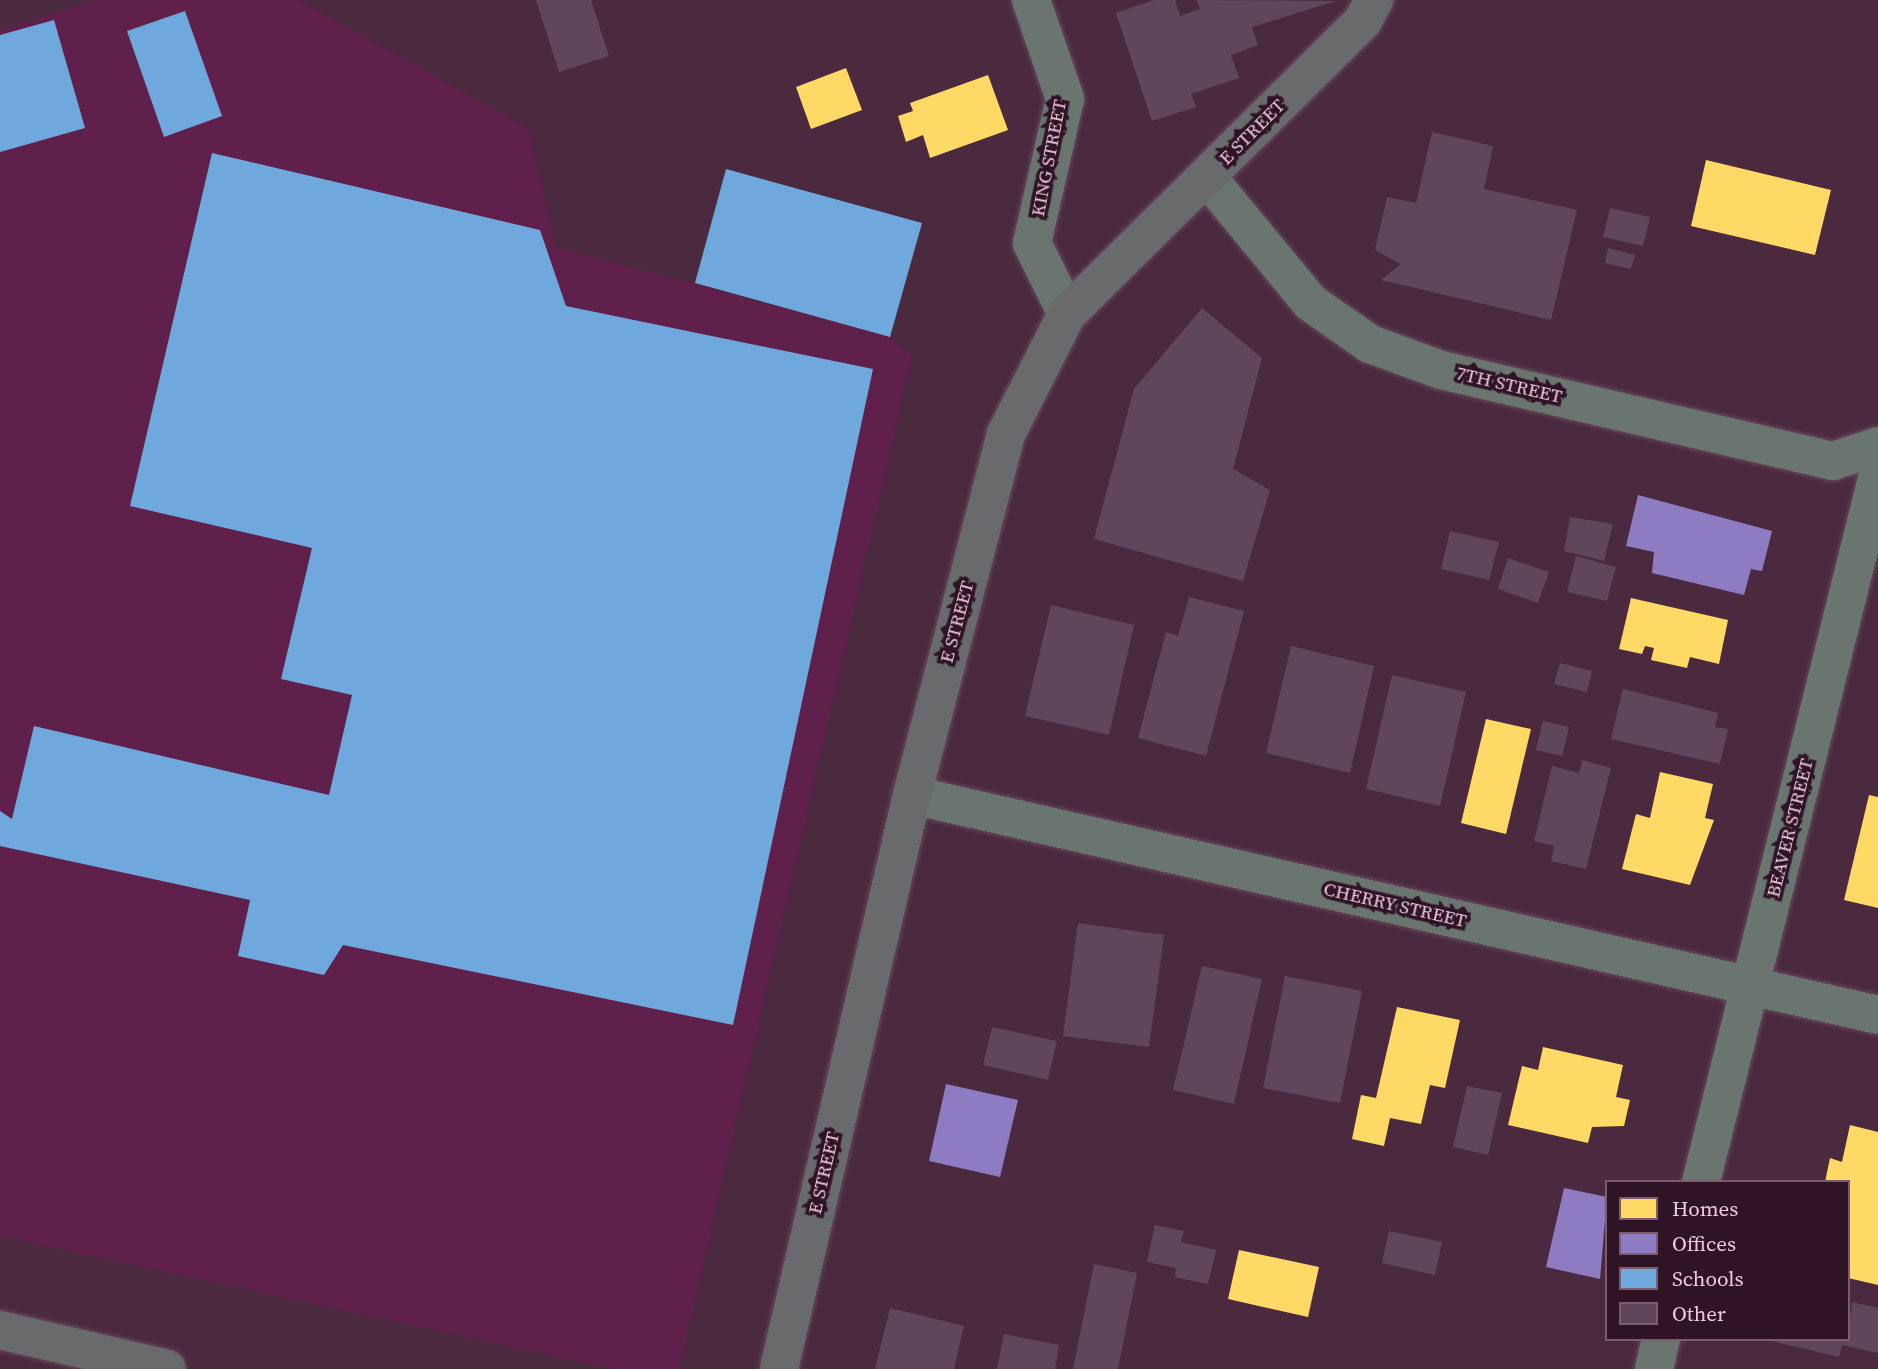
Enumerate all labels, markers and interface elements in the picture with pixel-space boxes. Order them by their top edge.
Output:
street label: E STREET [1214,94,1290,170]
street label: KING STREET [1027,98,1071,218]
street label: 7TH STREET [1454,362,1564,408]
street label: E STREET [935,579,979,665]
street label: BEAVER STREET [1762,756,1818,900]
street label: CHERRY STREET [1321,877,1469,933]
street label: E STREET [803,1130,845,1216]
legend [1605,1180,1850,1341]
text: Homes [1672,1194,1738,1223]
text: Offices [1672,1229,1736,1258]
text: Schools [1672,1264,1744,1293]
text: Other [1672,1299,1726,1328]

